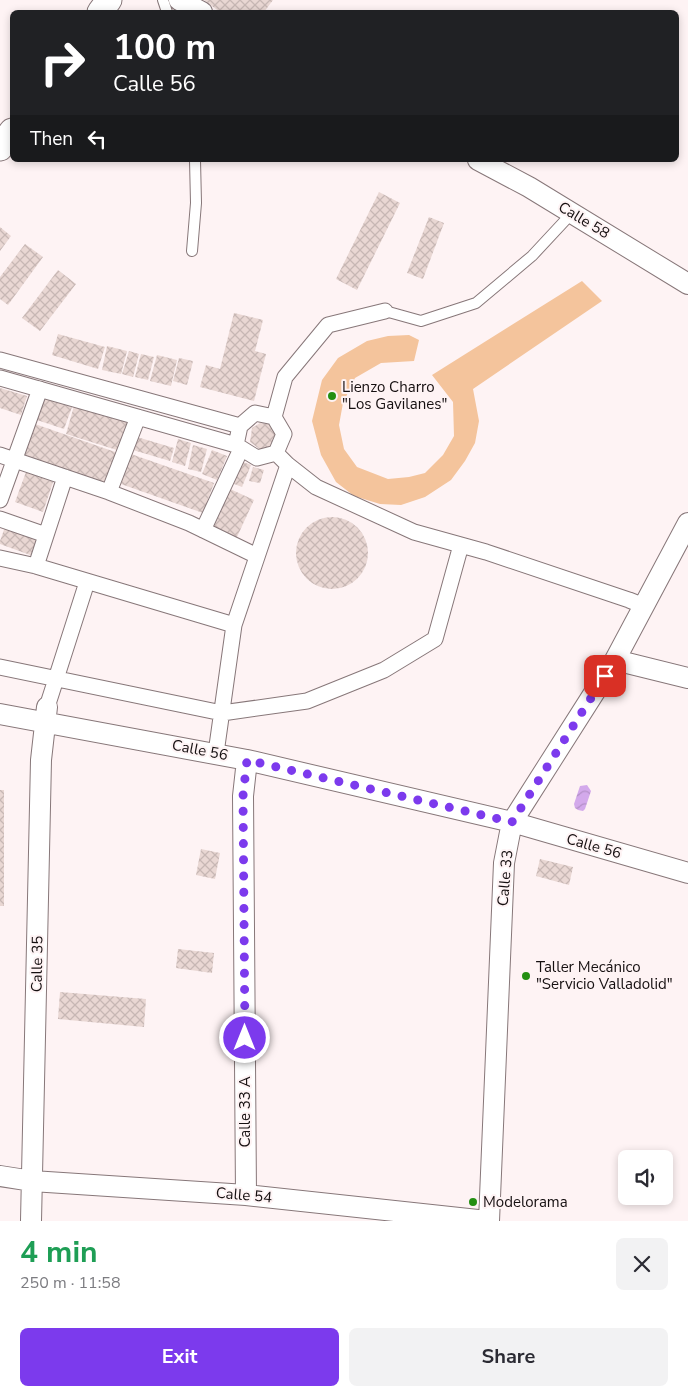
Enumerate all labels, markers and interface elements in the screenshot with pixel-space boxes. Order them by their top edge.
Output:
text: 100 m [113,24,216,71]
icon: right [30,30,95,95]
text: Calle 56 [113,69,196,99]
icon: left [83,125,111,153]
text: Then [30,126,73,152]
street label: Calle 58 [555,197,613,243]
place label: Lienzo Charro "Los Gavilanes" [342,377,447,414]
marker: Lienzo Charro "Los Gavilanes" [326,390,338,402]
pin [584,655,626,697]
icon: arrive [591,662,619,690]
street label: Calle 56 [170,735,230,765]
street label: Calle 56 [564,829,624,863]
street label: Calle 33 [493,849,517,907]
street label: Calle 35 [27,936,47,992]
place label: Taller Mecánico "Servicio Valladolid" [536,957,673,994]
marker: Taller Mecánico "Servicio Valladolid" [520,970,532,982]
position arrow [218,1011,270,1063]
street label: Calle 33 A [235,1076,255,1148]
map controls [618,1150,673,1205]
button: sound [618,1150,673,1205]
street label: Calle 54 [215,1183,273,1207]
place label: Modelorama [483,1192,568,1212]
marker: Modelorama [467,1196,479,1208]
text: 4 min [20,1232,98,1273]
button: close [616,1238,668,1290]
text: 250 m · 11:58 [20,1272,121,1294]
button: Exit [20,1328,339,1386]
button: Share [349,1328,668,1386]

